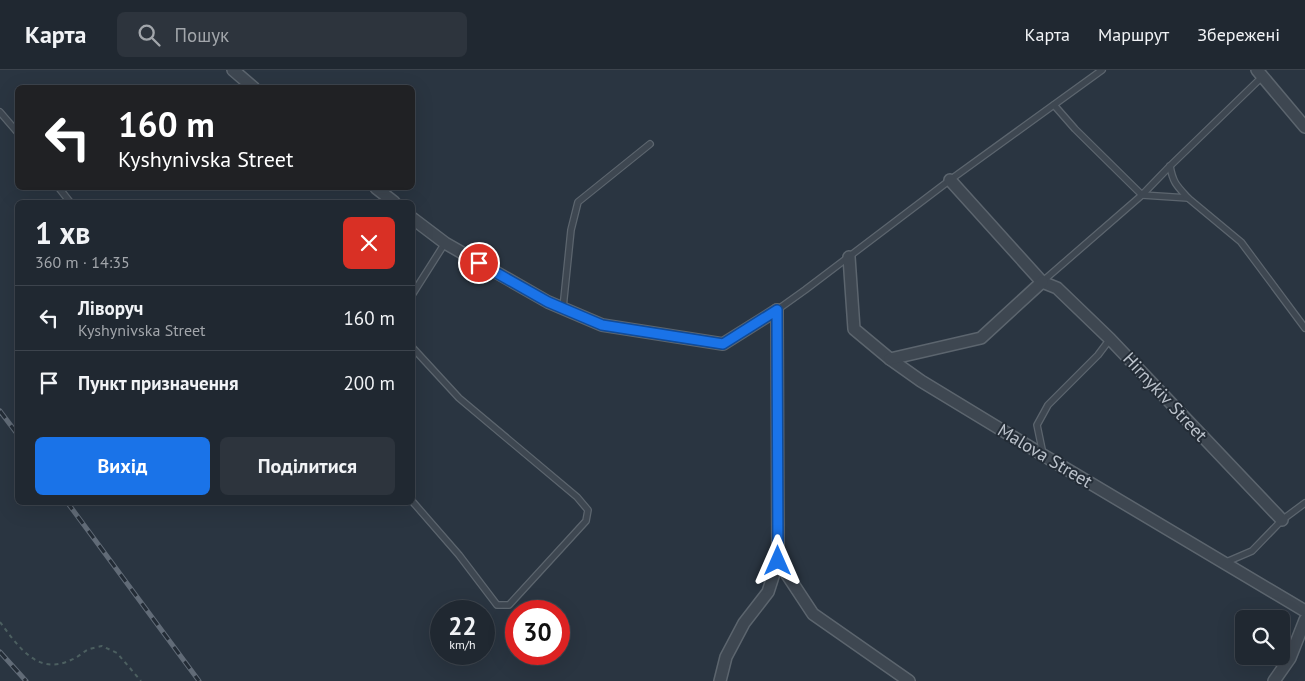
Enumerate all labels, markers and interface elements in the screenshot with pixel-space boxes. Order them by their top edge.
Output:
search box [117,12,467,57]
text: Карта [25,19,87,50]
icon: search [135,21,163,49]
text: Пошук [175,23,229,47]
text: Карта [1025,23,1070,46]
text: Маршрут [1098,23,1169,46]
text: Збережені [1197,23,1280,46]
text: 160 m [118,101,215,147]
icon: left [35,105,100,170]
text: Kyshynivska Street [118,145,293,173]
text: 1 хв [35,213,91,252]
button: close [343,217,395,269]
pin [458,242,500,284]
icon: arrive [465,249,493,277]
text: 360 m · 14:35 [35,252,130,272]
text: Ліворуч [78,296,143,320]
icon: left [35,304,63,332]
text: 160 m [343,306,395,330]
text: Kyshynivska Street [78,320,206,340]
street label: Hirnykiv Street [1118,347,1212,446]
icon: arrive [35,369,63,397]
text: Пункт призначення [78,371,239,395]
text: 200 m [343,371,395,395]
street label: Malova Street [994,418,1097,493]
button: Вихід [35,437,210,495]
button: Поділитися [220,437,395,495]
position arrow [751,534,803,586]
speed limit sign: 30 [505,600,570,665]
text: 22 [448,610,477,642]
map controls [1235,610,1290,665]
button: search [1235,610,1290,665]
text: km/h [449,637,476,652]

